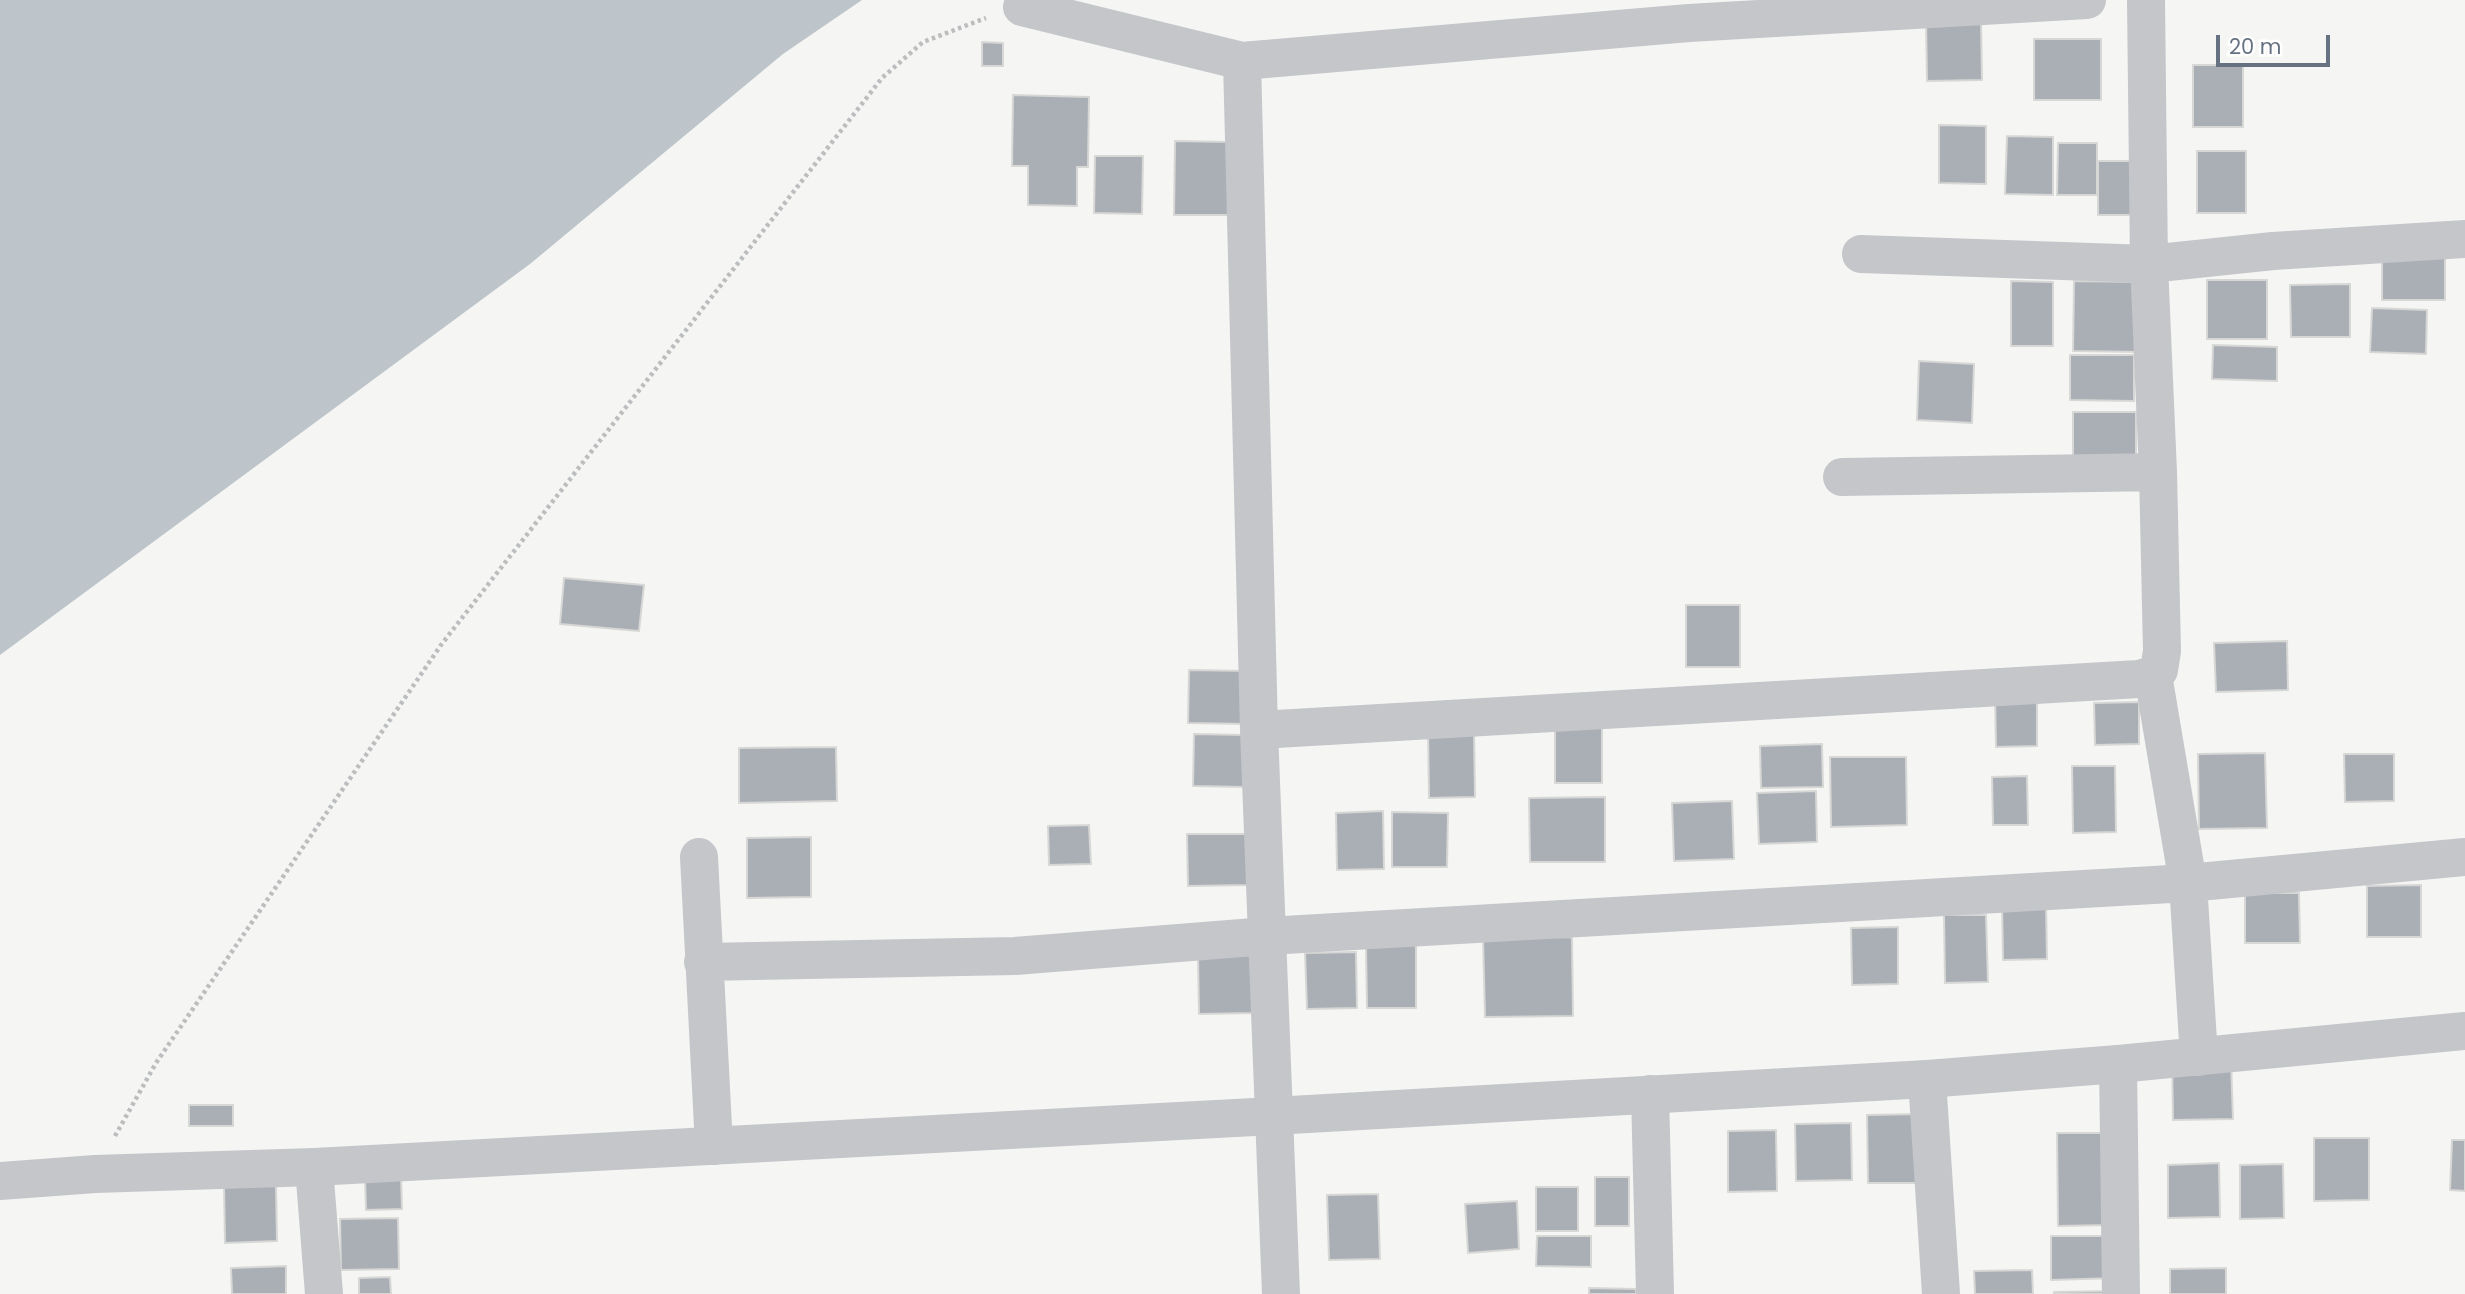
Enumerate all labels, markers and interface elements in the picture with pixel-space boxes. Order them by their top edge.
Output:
scale bar [2220,21,2334,65]
text: 20 m [2229,32,2282,61]

